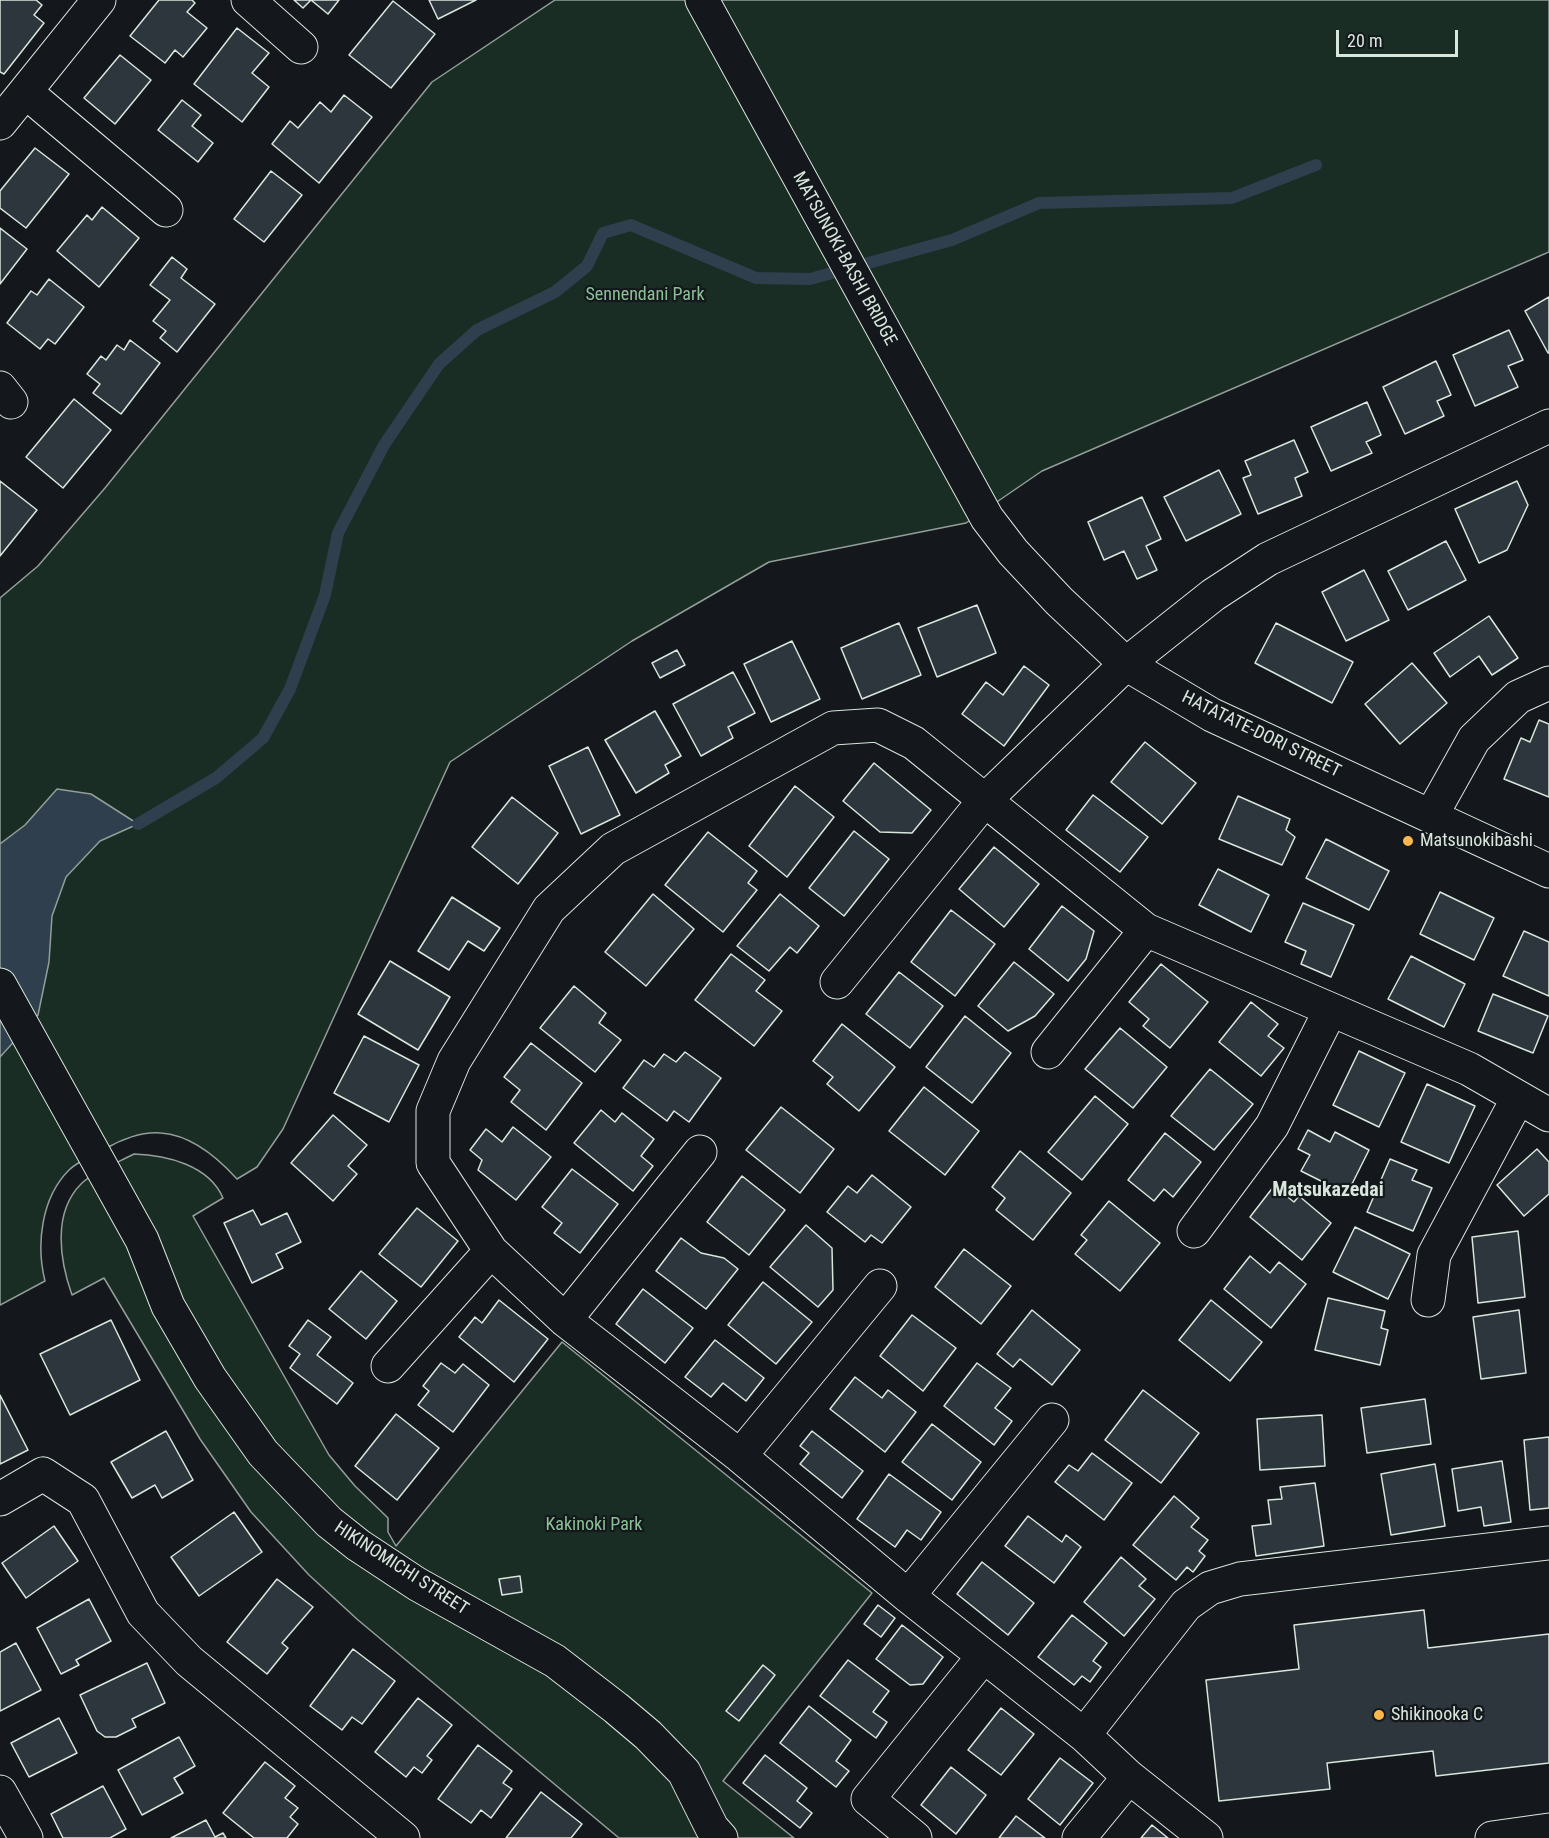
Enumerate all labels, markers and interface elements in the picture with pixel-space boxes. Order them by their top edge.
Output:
scale bar [1339,18,1460,56]
text: 20 m [1347,30,1382,51]
street label: MATSUNOKI-BASHI BRIDGE [787,168,901,350]
park label: Sennendani Park [586,284,704,306]
street label: HATATATE-DORI STREET [1178,687,1344,783]
place label: Matsunokibashi [1420,830,1533,852]
marker: Matsunokibashi [1401,834,1415,848]
district label: Matsukazedai [1272,1179,1384,1203]
park label: Kakinoki Park [546,1514,642,1536]
street label: HIKINOMICHI STREET [330,1518,472,1620]
place label: Shikinooka C [1391,1704,1483,1726]
marker: Shikinooka C [1372,1708,1386,1722]

